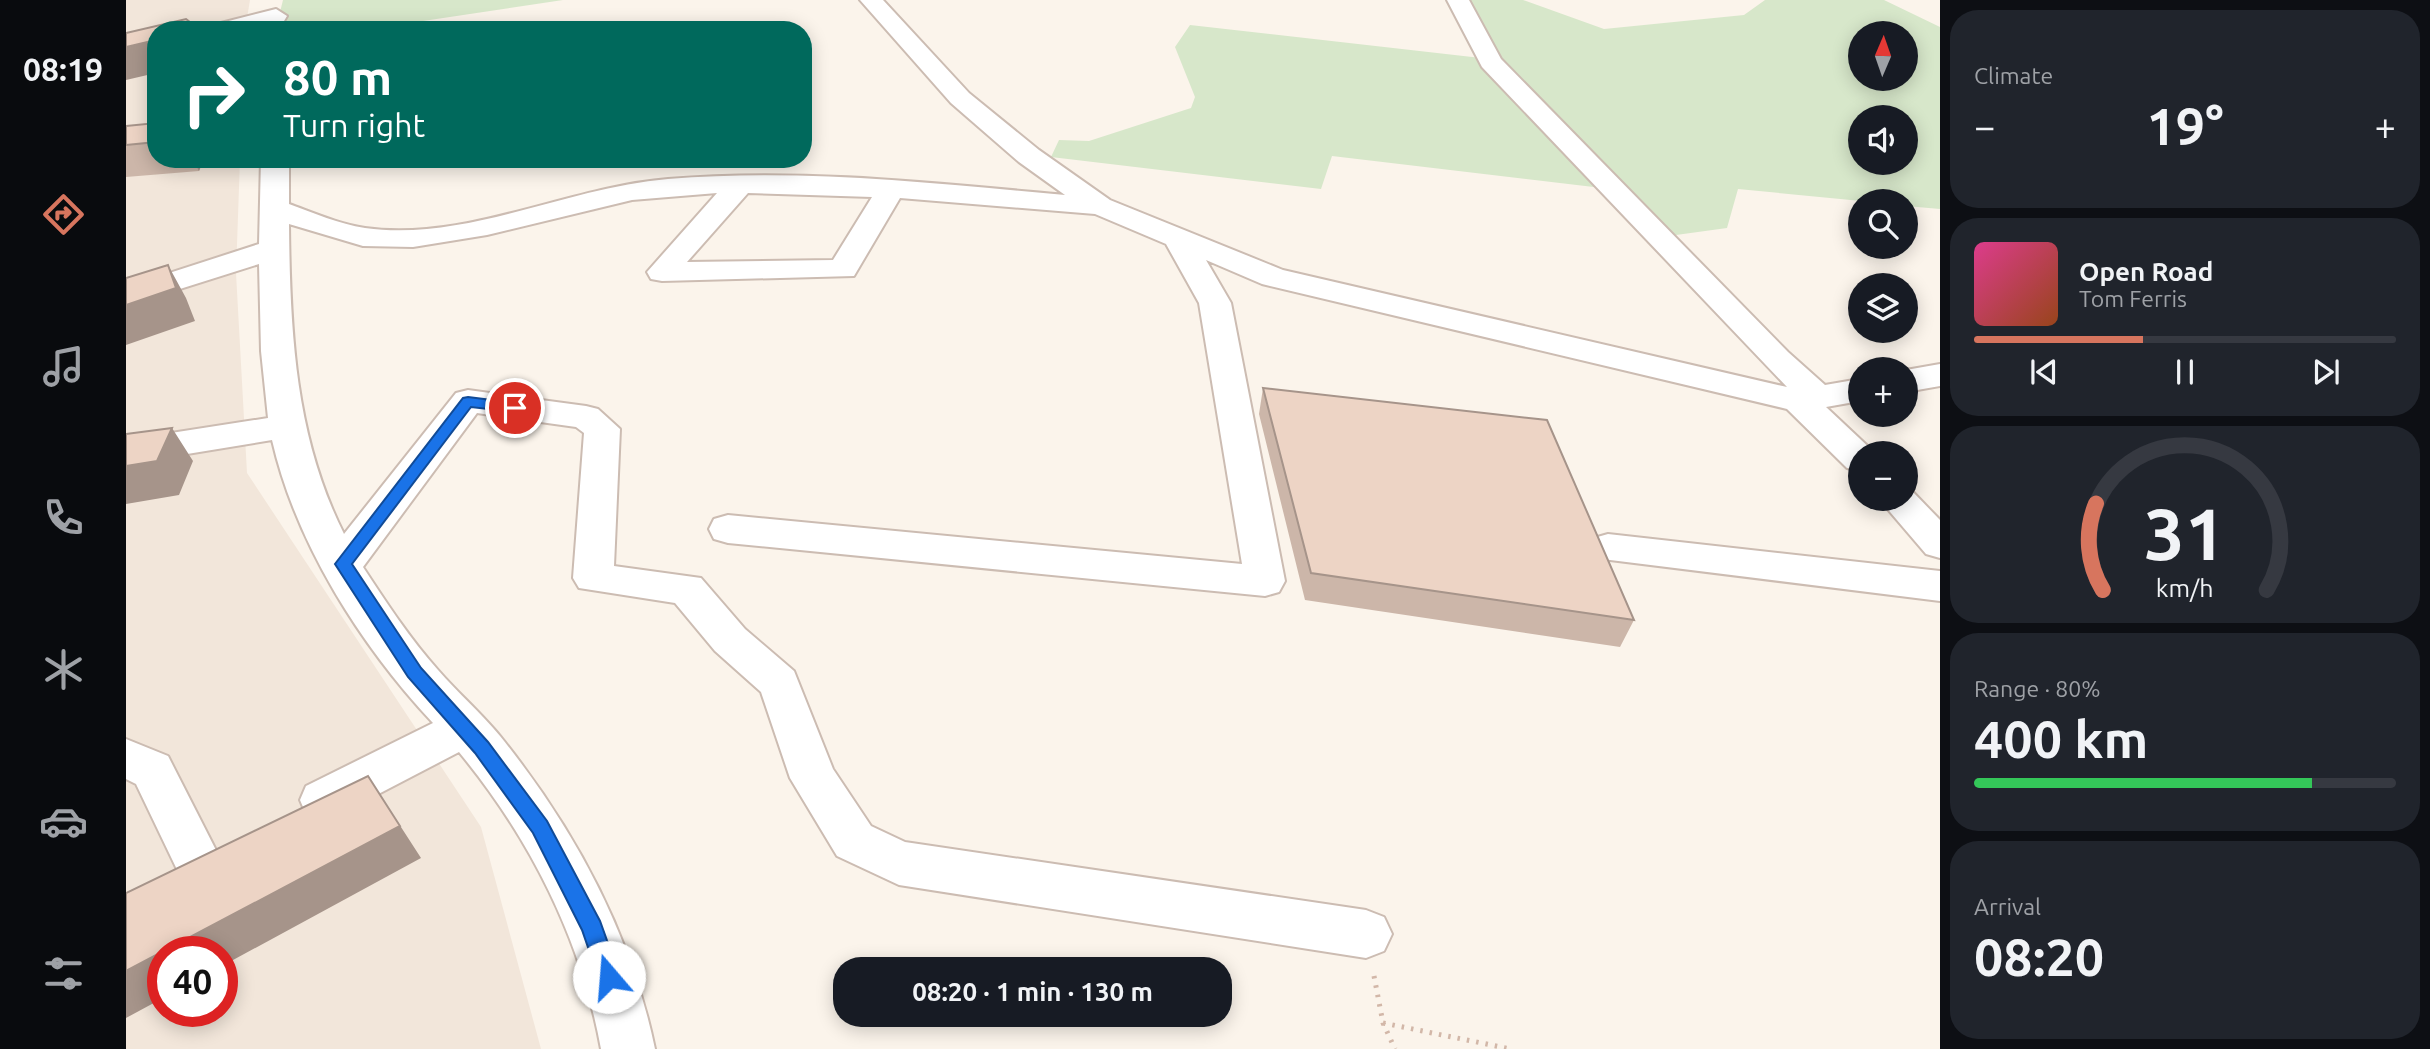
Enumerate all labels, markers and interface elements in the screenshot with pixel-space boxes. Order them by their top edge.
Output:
north arrow [1848,21,1918,91]
map controls [1848,21,1918,511]
icon: right [168,49,259,140]
text: 80 m [283,49,392,104]
text: 08:19 [23,51,103,87]
text: Climate [1974,63,2053,88]
text: 19° [2146,97,2224,155]
button: sound [1848,105,1918,175]
text: − [1974,105,1995,147]
text: + [2375,105,2396,147]
text: Turn right [283,107,425,143]
button: search [1848,189,1918,259]
icon: directions [39,190,88,239]
text: Open Road [2079,257,2213,286]
button: layers [1848,273,1918,343]
text: Tom Ferris [2079,286,2187,311]
icon: music [39,342,88,391]
icon: previous [2025,353,2063,391]
icon: pause [2166,353,2204,391]
icon: next [2307,353,2345,391]
button: + [1848,357,1918,427]
pin [485,378,545,438]
icon: arrive [496,389,534,427]
button: − [1848,441,1918,511]
icon: phone [39,493,88,542]
text: 31 [2144,493,2226,575]
text: km/h [2156,574,2214,602]
icon: climate [39,645,88,694]
text: Range · 80% [1974,676,2101,701]
text: 400 km [1974,710,2148,768]
icon: car [39,797,88,846]
text: Arrival [1974,894,2041,919]
text: 08:20 [1974,928,2104,986]
speed limit sign: 40 [147,936,238,1027]
position arrow [572,940,646,1014]
icon: filters [39,949,88,998]
text: 08:20 · 1 min · 130 m [912,977,1153,1006]

